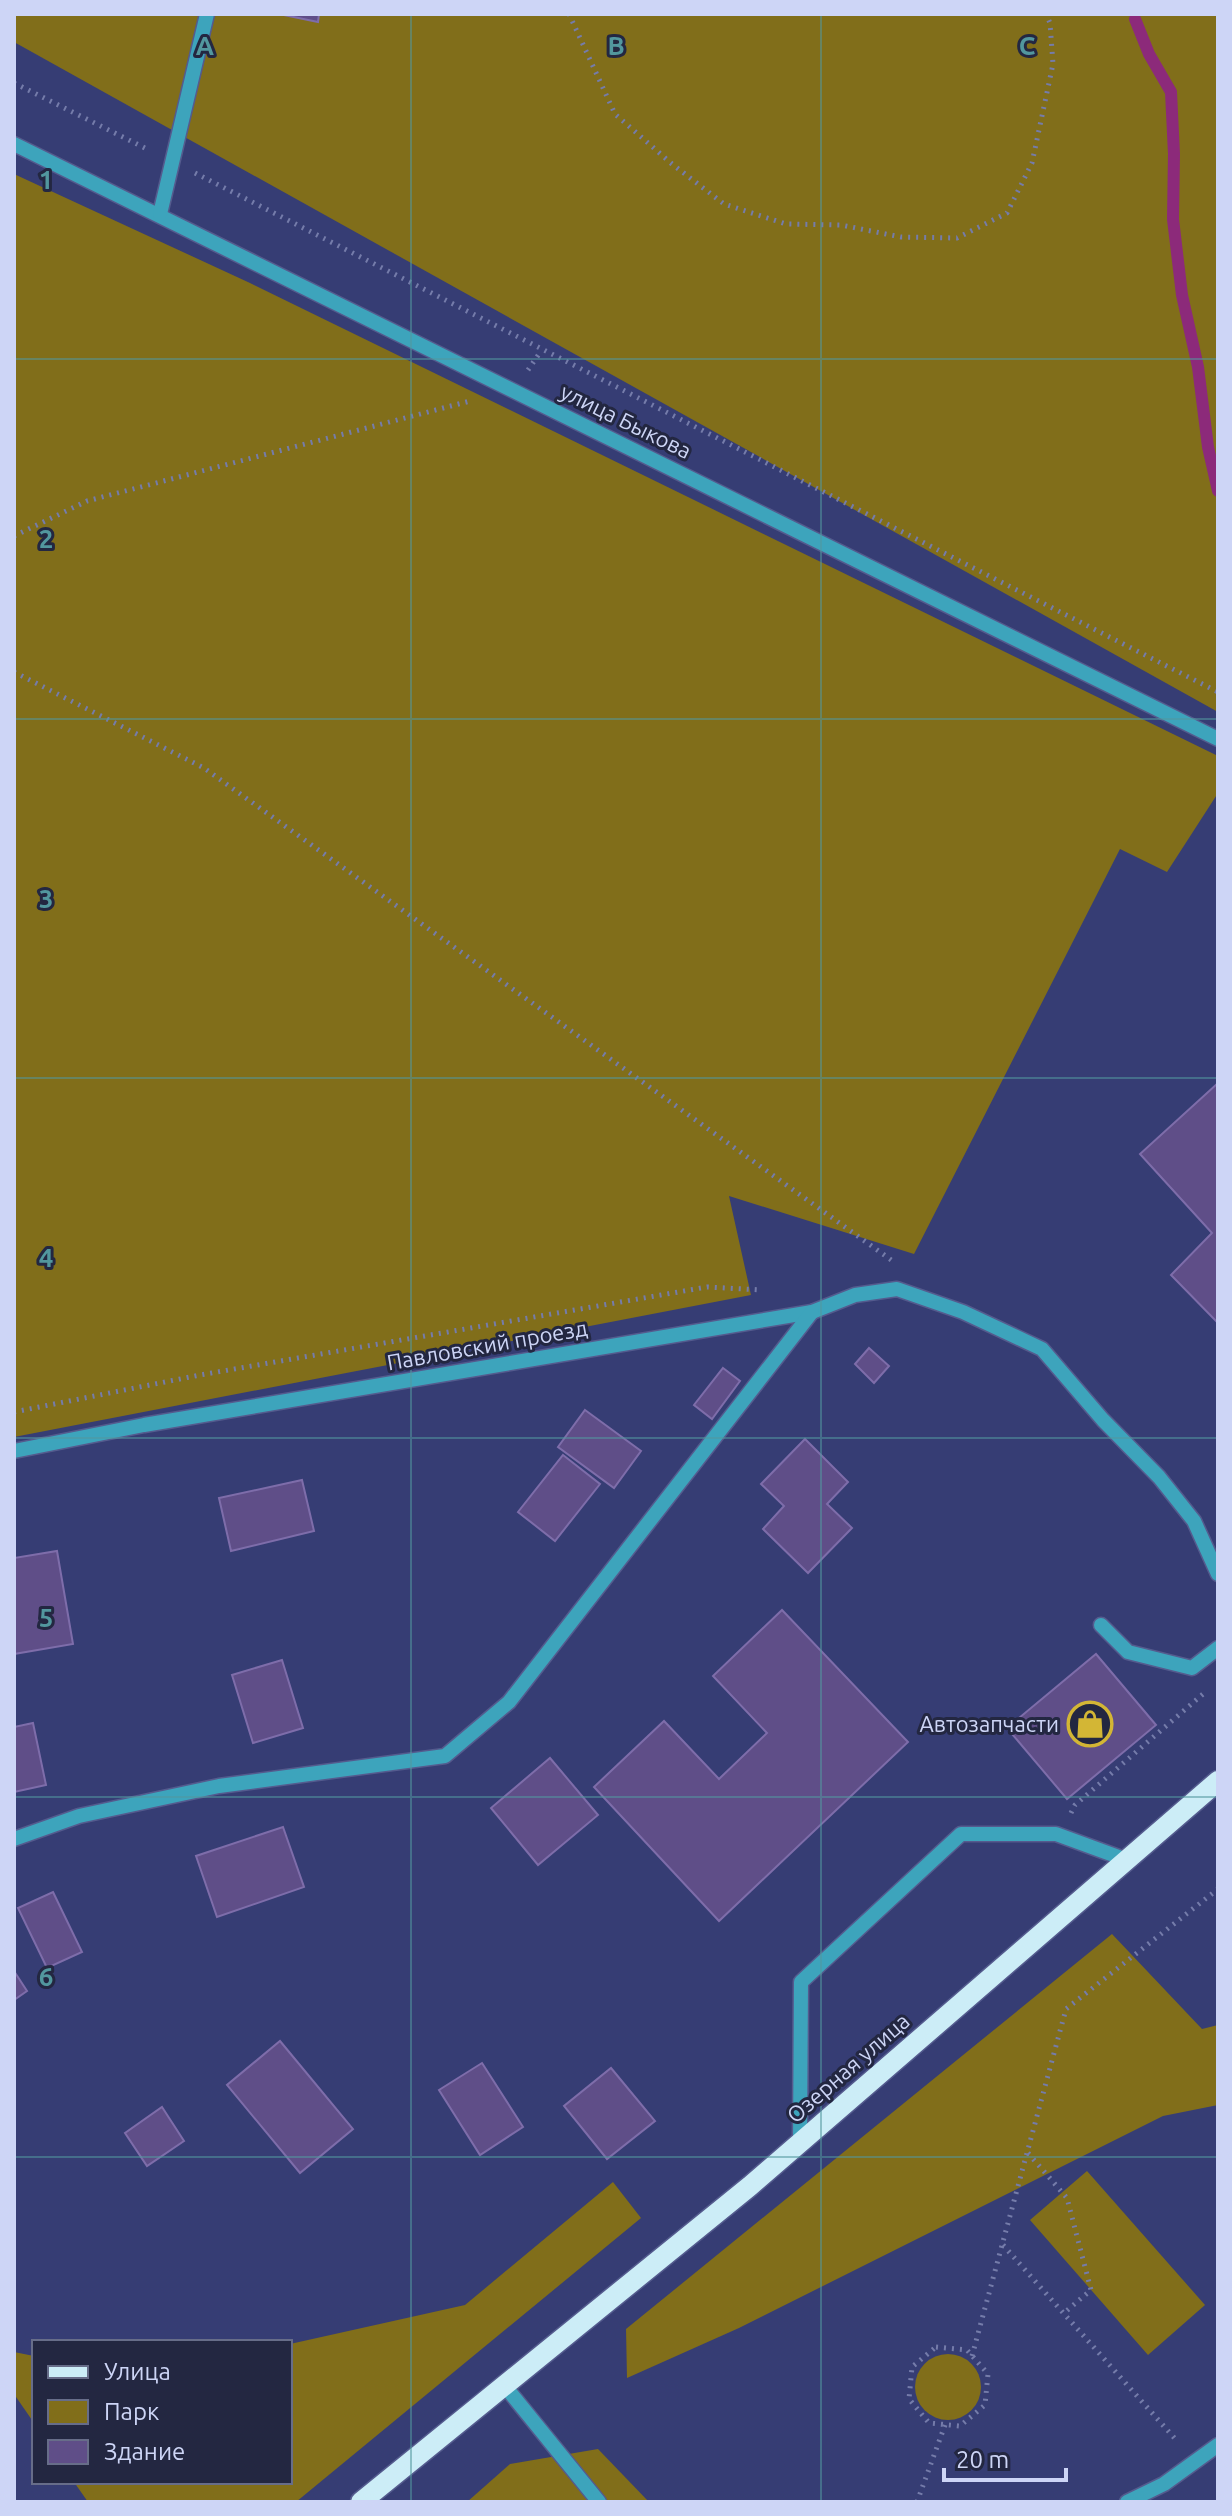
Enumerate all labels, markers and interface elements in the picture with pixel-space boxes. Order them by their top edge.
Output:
text: A [196,31,215,60]
text: B [607,31,625,60]
text: C [1019,31,1036,60]
text: 1 [39,165,53,194]
street label: улица Быкова [557,378,696,463]
text: 2 [39,524,53,553]
text: 3 [39,884,53,913]
text: 4 [39,1243,53,1272]
street label: Павловский проезд [385,1315,589,1374]
text: 5 [39,1603,53,1632]
shop icon: Автозапчасти [1066,1700,1114,1748]
place label: Автозапчасти [919,1711,1059,1736]
text: 6 [39,1962,53,1991]
street label: Озерная улица [781,2008,914,2128]
legend [32,2340,292,2484]
text: Улица [104,2358,171,2385]
text: Парк [104,2398,159,2425]
scale bar [944,2432,1066,2482]
text: Здание [104,2438,185,2465]
text: 20 m [956,2446,1009,2473]

